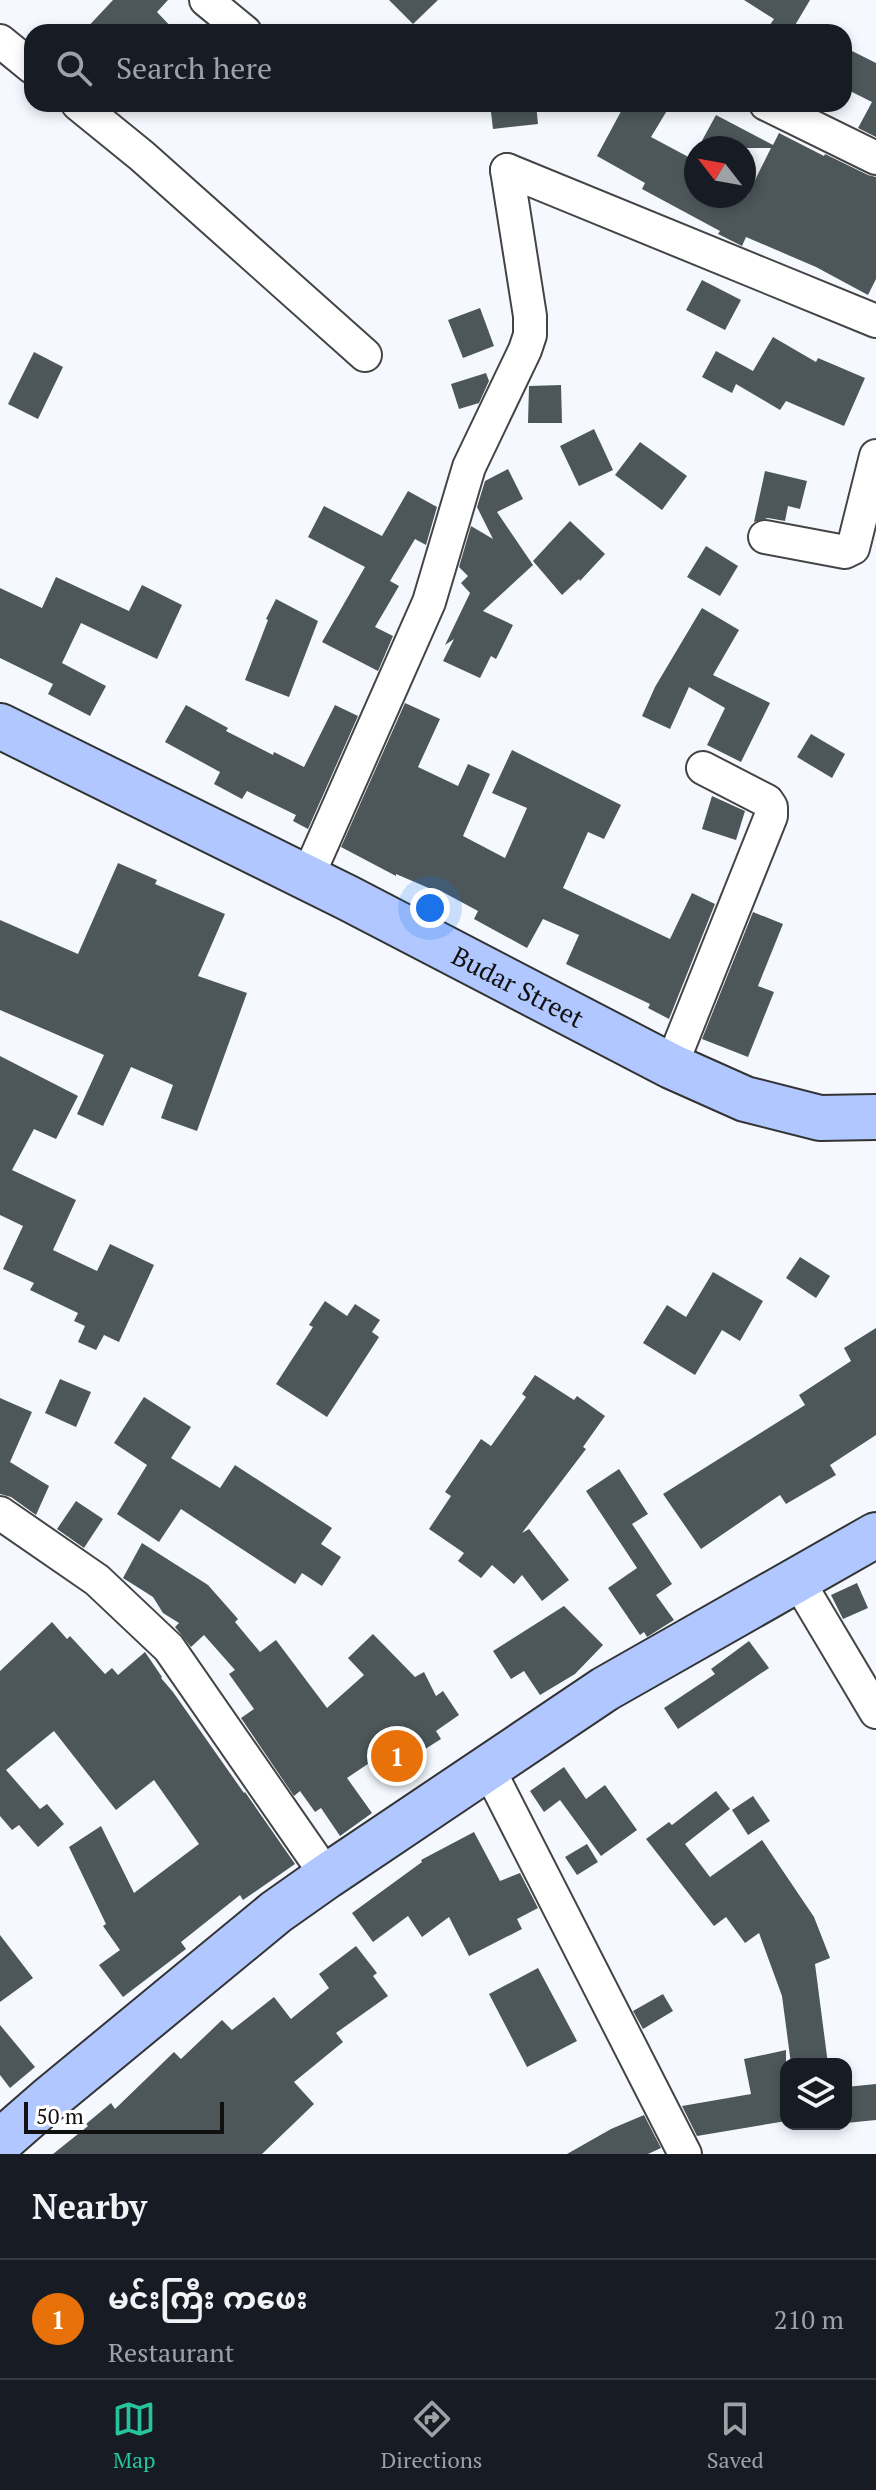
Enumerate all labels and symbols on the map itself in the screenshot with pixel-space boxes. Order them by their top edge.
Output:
north arrow [684,136,756,208]
your location [410,888,450,928]
street label: Budar Street [446,938,590,1035]
pin: 1 [371,1726,423,1786]
scale bar [24,2098,224,2134]

